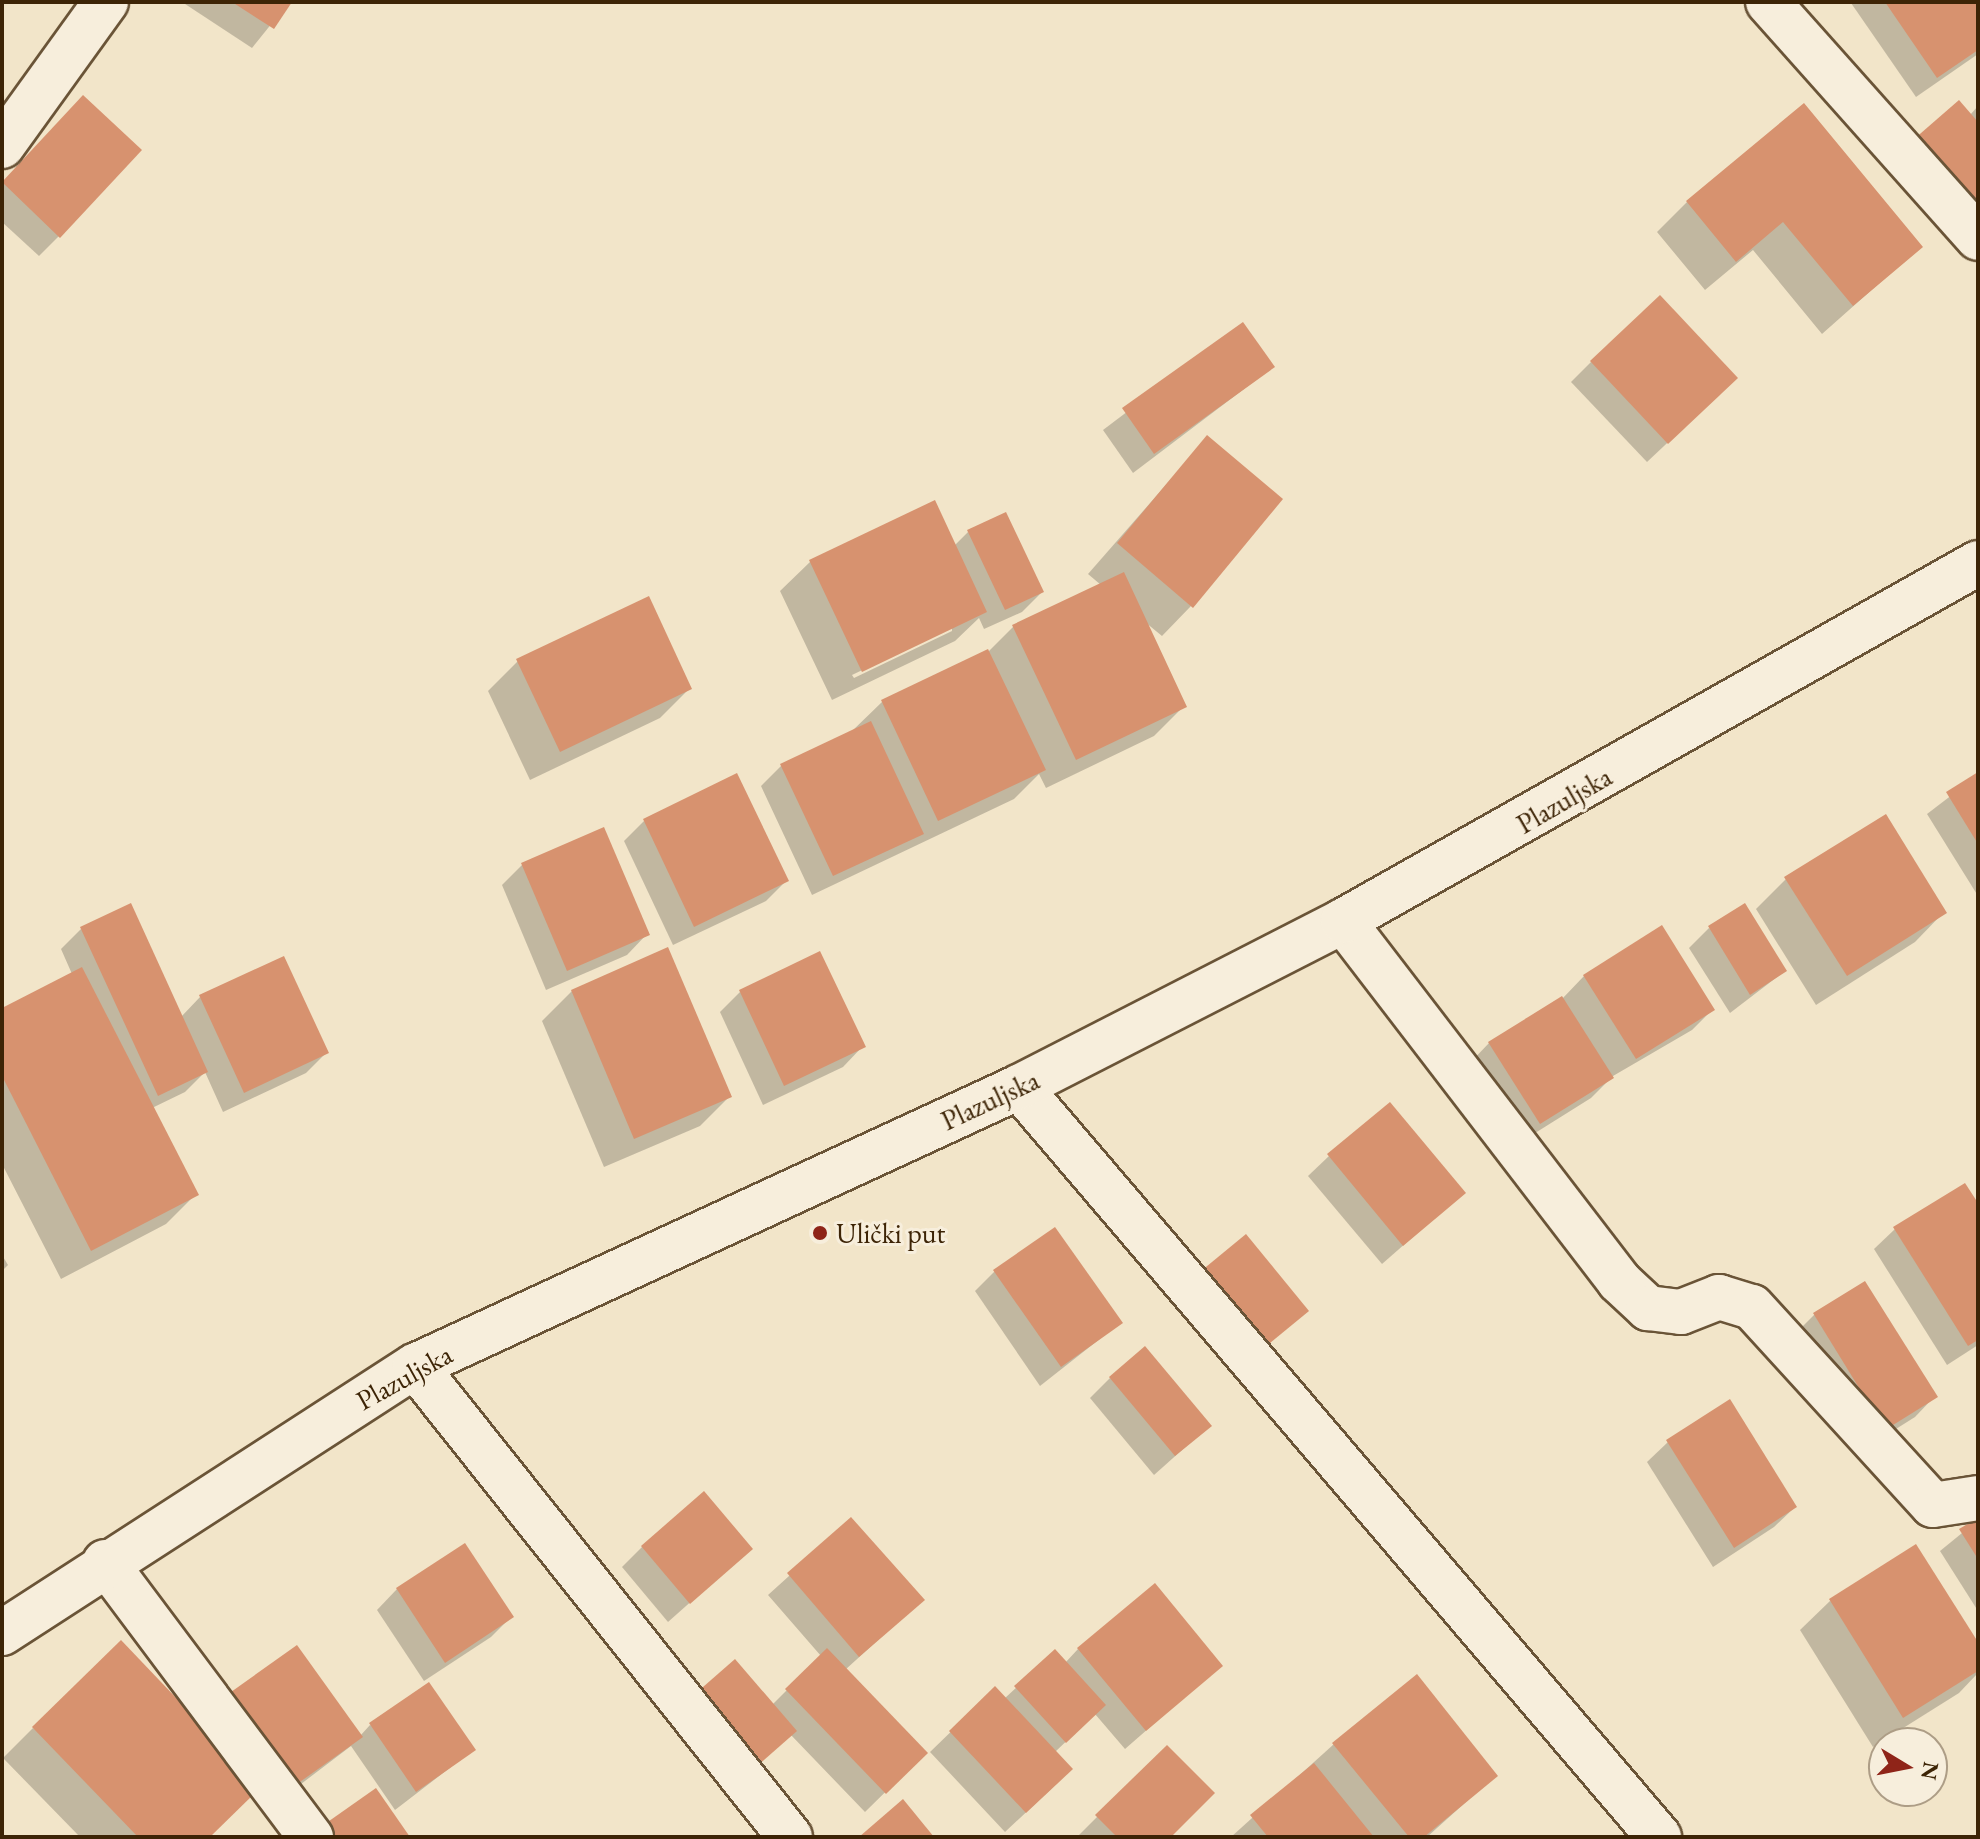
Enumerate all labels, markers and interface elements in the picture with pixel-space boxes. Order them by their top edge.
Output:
street label: Plazuljska [1510,759,1618,841]
street label: Plazuljska [936,1063,1044,1137]
place label: Ulički put [836,1216,945,1250]
marker: Ulički put [811,1224,829,1242]
street label: Plazuljska [350,1337,458,1417]
north arrow [1868,1727,1948,1807]
text: N [1914,1760,1946,1782]

